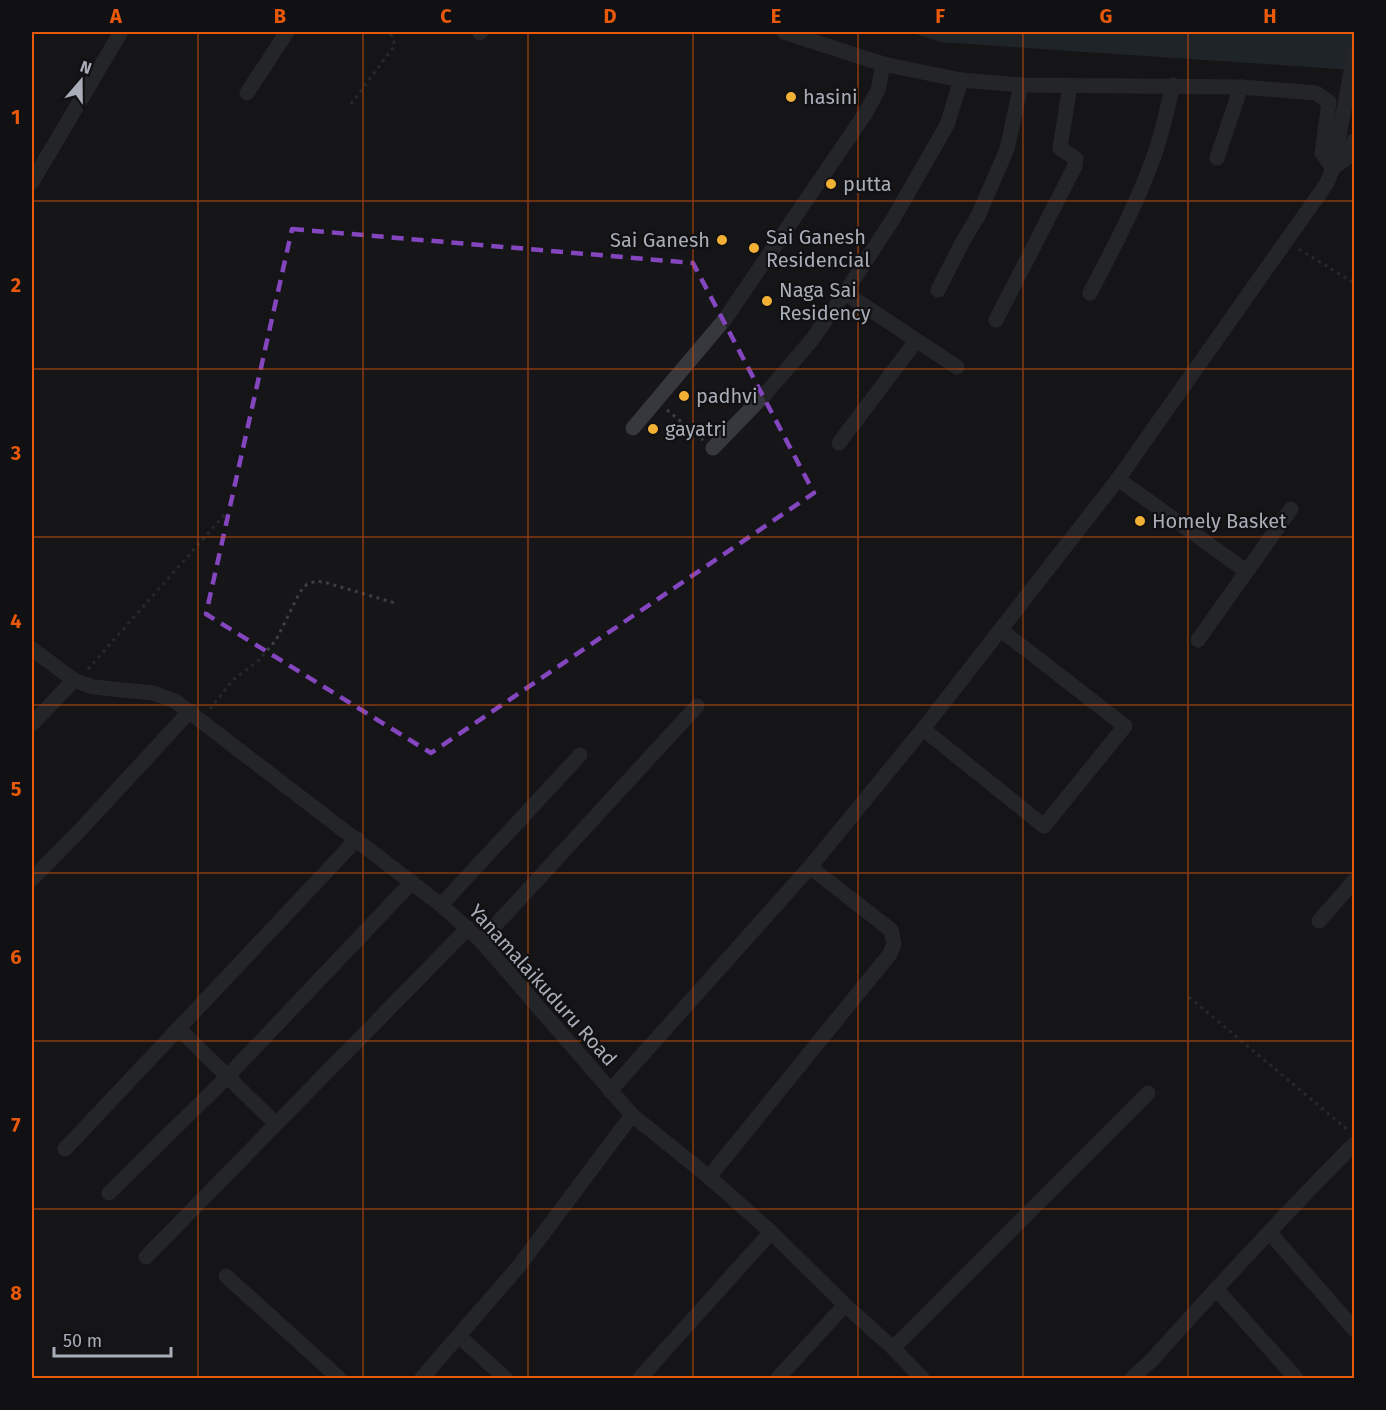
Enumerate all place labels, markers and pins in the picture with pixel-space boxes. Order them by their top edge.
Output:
place label: hasini [803,85,858,109]
marker: hasini [784,90,798,104]
place label: putta [843,172,892,196]
marker: putta [824,177,838,191]
place label: Sai Ganesh Residencial [766,225,870,272]
place label: Sai Ganesh [610,228,710,252]
marker: Sai Ganesh [715,233,729,247]
marker: Sai Ganesh Residencial [747,241,761,255]
place label: Naga Sai Residency [779,278,871,325]
marker: Naga Sai Residency [760,294,774,308]
place label: padhvi [696,384,758,408]
marker: padhvi [677,389,691,403]
place label: gayatri [665,417,727,441]
marker: gayatri [646,422,660,436]
place label: Homely Basket [1152,509,1287,533]
marker: Homely Basket [1133,514,1147,528]

